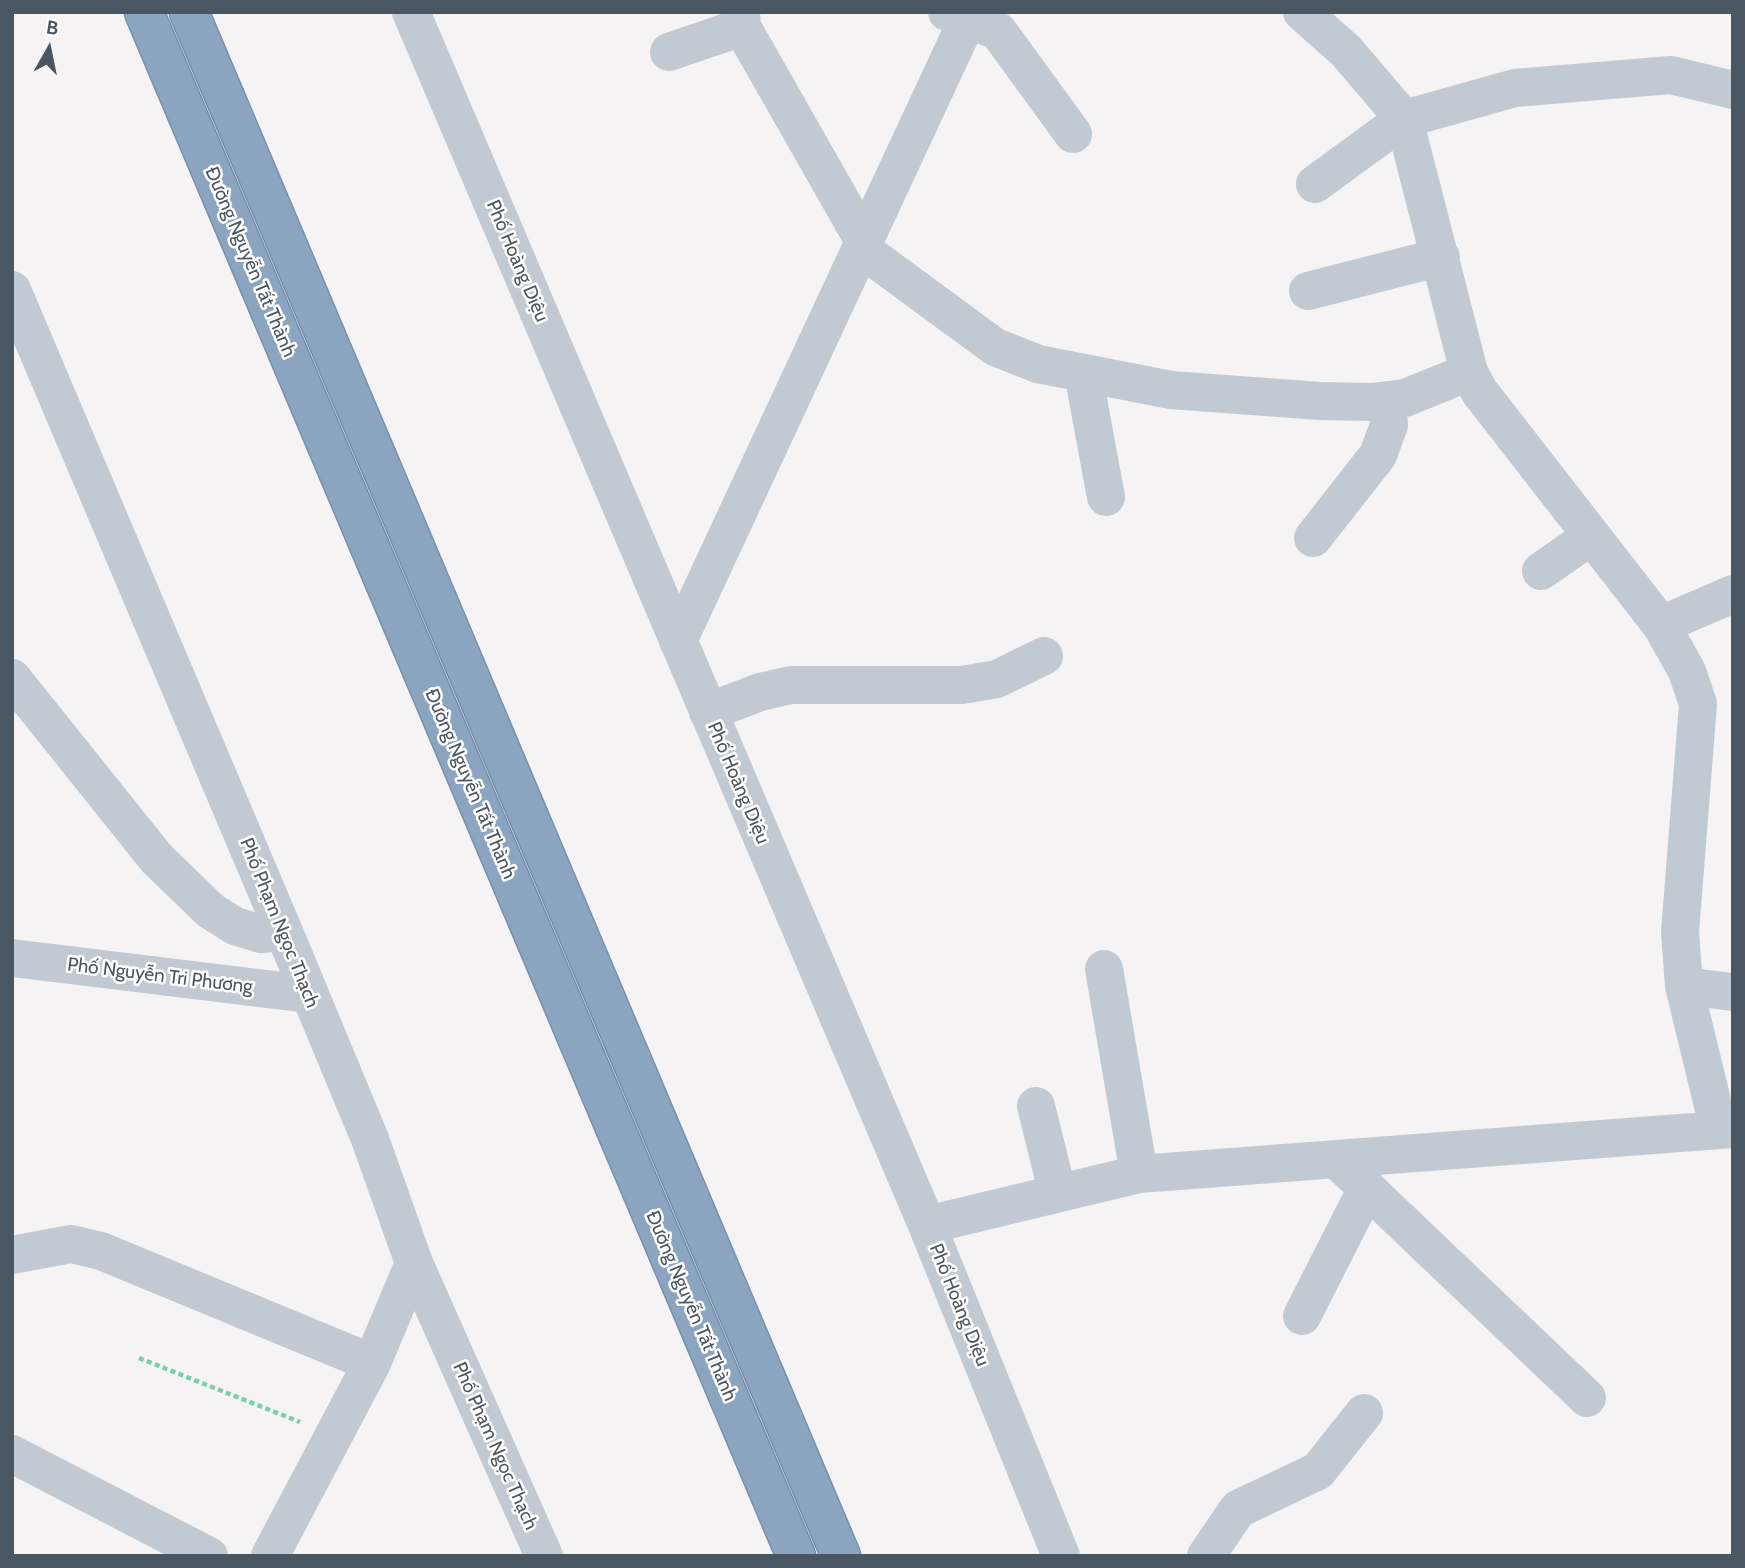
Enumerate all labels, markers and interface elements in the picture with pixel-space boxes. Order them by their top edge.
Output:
north arrow [14,14,84,84]
text: B [45,15,60,40]
street label: Đường Nguyễn Tất Thành [200,164,300,360]
street label: Phố Hoàng Diệu [481,197,553,325]
street label: Đường Nguyễn Tất Thành [420,686,520,882]
street label: Phố Hoàng Diệu [702,719,774,847]
street label: Phố Phạm Ngọc Thạch [234,835,324,1011]
street label: Phố Nguyễn Tri Phương [66,953,254,999]
street label: Đường Nguyễn Tất Thành [641,1208,741,1404]
street label: Phố Hoàng Diệu [924,1240,994,1370]
street label: Phố Phạm Ngọc Thạch [448,1359,542,1533]

